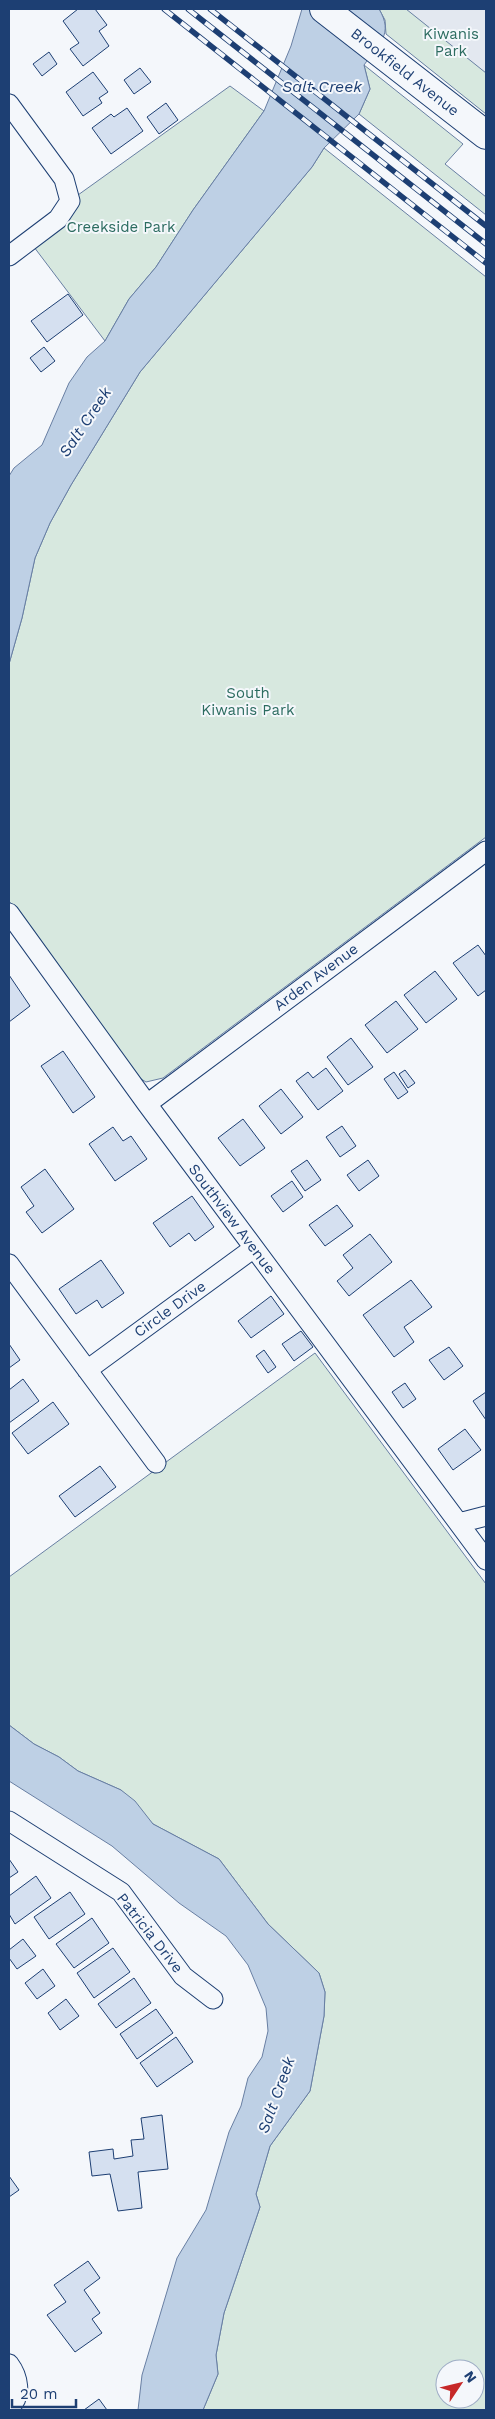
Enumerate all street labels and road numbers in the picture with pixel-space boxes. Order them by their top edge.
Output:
street label: Brookfield Avenue [347,24,463,120]
street label: Arden Avenue [270,940,362,1014]
street label: Southview Avenue [185,1160,279,1278]
street label: Circle Drive [131,1277,209,1341]
street label: Patricia Drive [113,1889,187,1977]

